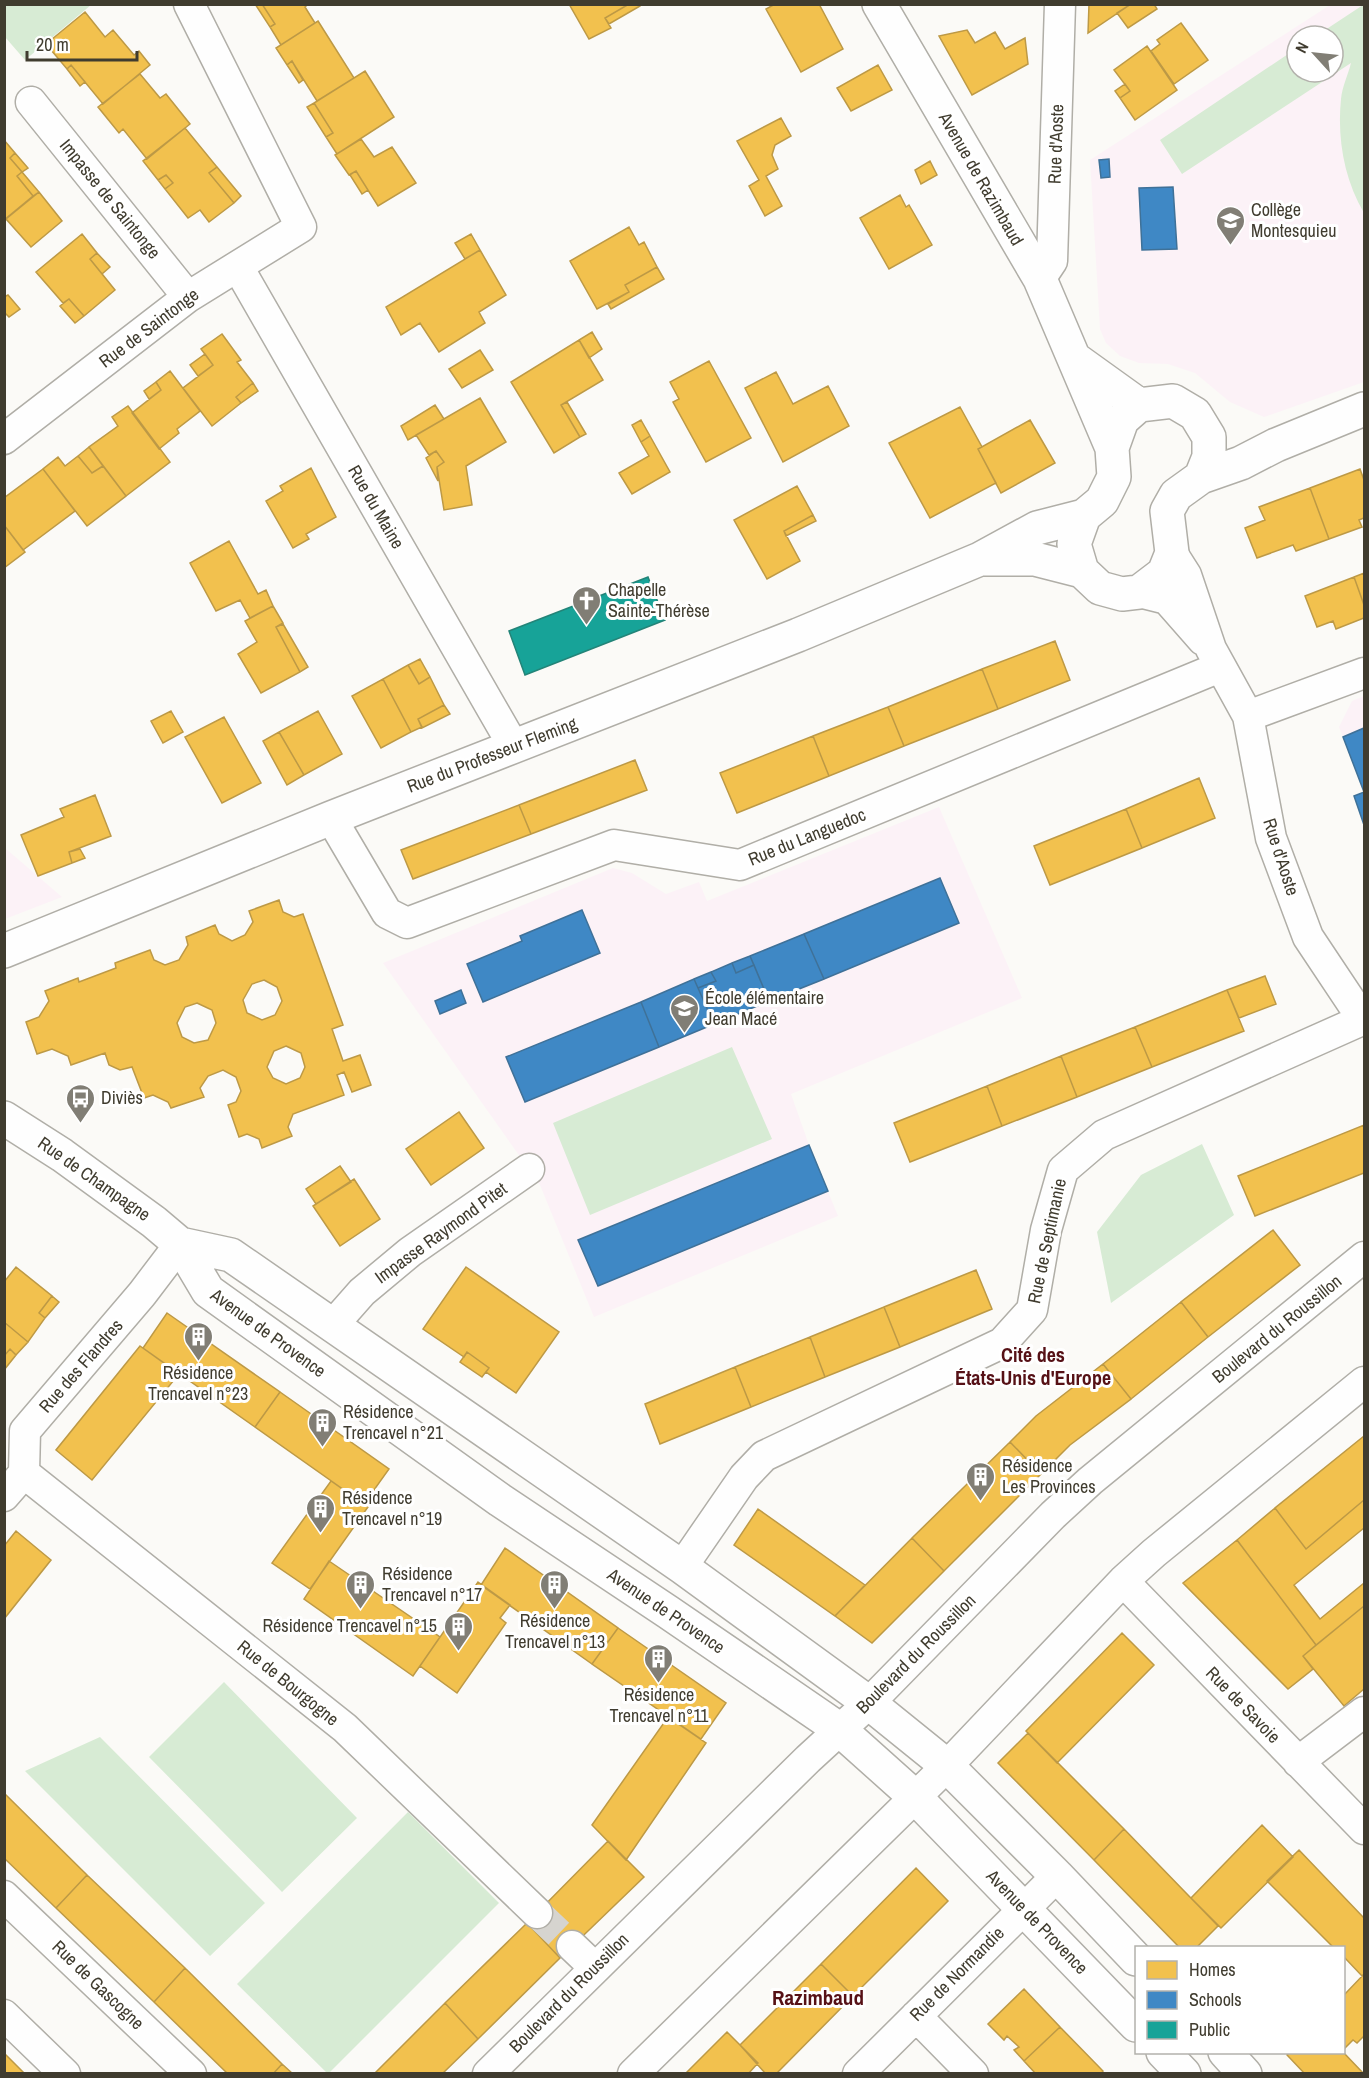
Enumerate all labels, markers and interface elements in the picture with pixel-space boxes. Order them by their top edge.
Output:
scale bar [27,24,136,62]
north arrow [1285,24,1345,84]
text: 20 m [36,32,69,57]
text: N [1290,38,1314,56]
street label: Rue d'Aoste [1042,104,1069,184]
street label: Avenue de Razimbaud [933,107,1030,250]
street label: Impasse de Saintonge [54,133,167,264]
place label: Collège Montesquieu [1251,197,1336,243]
school or university icon: Collège Montesquieu [1214,204,1246,246]
street label: Rue de Saintonge [94,282,204,373]
street label: Rue du Maine [342,460,410,553]
place label: Chapelle Sainte-Thérèse [608,577,710,623]
church icon: Chapelle Sainte-Thérèse [571,584,603,626]
street label: Rue du Professeur Fleming [403,710,581,799]
street label: Rue du Languedoc [744,802,869,871]
street label: Rue d'Aoste [1257,815,1306,899]
place label: École élémentaire Jean Macé [705,985,824,1031]
school or university icon: École élémentaire Jean Macé [668,992,700,1034]
bus stop icon: Diviès [64,1082,96,1124]
place label: Diviès [101,1085,143,1110]
street label: Rue de Champagne [33,1130,156,1227]
street label: Impasse Raymond Pitet [370,1176,512,1289]
street label: Rue de Septimanie [1021,1176,1072,1306]
street label: Boulevard du Roussillon [1207,1269,1347,1389]
street label: Avenue de Provence [205,1282,331,1383]
street label: Rue des Flandres [33,1314,128,1418]
building icon: Résidence Trencavel n°23 [182,1320,214,1362]
district label: Cité des États-Unis d'Europe [955,1341,1111,1391]
place label: Résidence Trencavel n°23 [148,1360,248,1406]
place label: Résidence Trencavel n°21 [343,1399,444,1445]
building icon: Résidence Trencavel n°21 [306,1406,338,1448]
place label: Résidence Les Provinces [1002,1453,1096,1499]
building icon: Résidence Les Provinces [965,1460,997,1502]
place label: Résidence Trencavel n°19 [342,1485,442,1531]
building icon: Résidence Trencavel n°19 [305,1492,337,1534]
place label: Résidence Trencavel n°17 [382,1561,482,1607]
street label: Avenue de Provence [602,1561,730,1659]
building icon: Résidence Trencavel n°17 [345,1568,377,1610]
building icon: Résidence Trencavel n°13 [539,1568,571,1610]
street label: Boulevard du Roussillon [850,1588,981,1719]
place label: Résidence Trencavel n°13 [505,1608,605,1654]
building icon: Résidence Trencavel n°15 [442,1610,474,1652]
place label: Résidence Trencavel n°15 [262,1613,437,1638]
street label: Rue de Bourgogne [232,1634,344,1731]
building icon: Résidence Trencavel n°11 [643,1642,675,1684]
street label: Rue de Savoie [1200,1661,1286,1748]
place label: Résidence Trencavel n°11 [609,1682,709,1728]
street label: Avenue de Provence [980,1863,1094,1980]
street label: Rue de Normandie [904,1921,1010,2027]
street label: Boulevard du Roussillon [503,1927,634,2058]
street label: Rue de Gascogne [47,1934,150,2035]
legend [1135,1946,1345,2054]
text: Homes [1189,1957,1236,1982]
district label: Razimbaud [772,1983,864,2012]
text: Schools [1189,1987,1242,2012]
text: Public [1189,2017,1230,2042]

